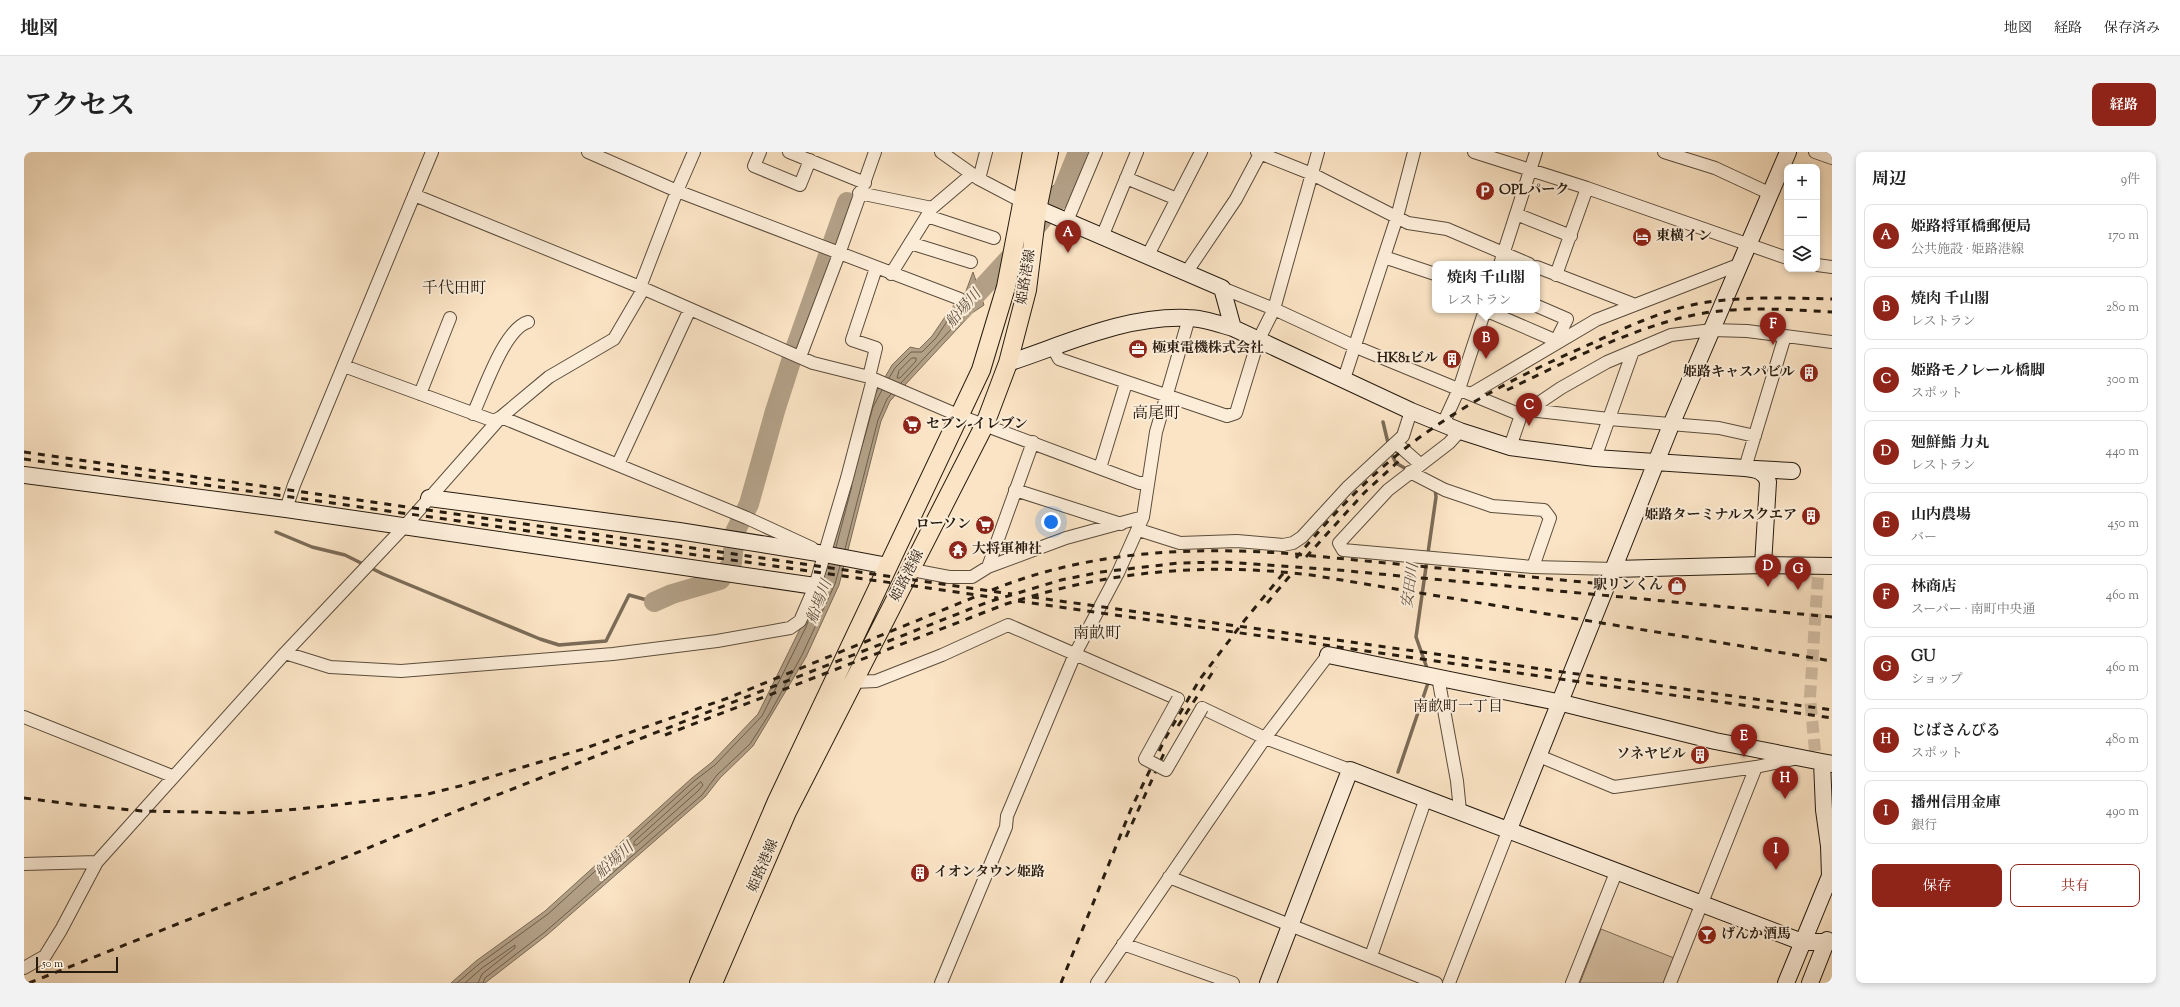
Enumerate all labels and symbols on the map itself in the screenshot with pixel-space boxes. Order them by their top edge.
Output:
parking icon: OPLパーク [1474,180,1496,202]
place label: OPLパーク [1499,181,1569,201]
pin: A [1055,220,1081,253]
hotel icon: 東横イン [1631,226,1653,248]
place label: 東横イン [1656,227,1712,247]
street label: 姫路港線 [1013,248,1041,306]
district label: 千代田町 [422,278,486,301]
water label: 船場川 [941,284,988,333]
pin: F [1760,312,1786,345]
pin: B [1473,326,1499,359]
office icon: 極東電機株式会社 [1127,338,1149,360]
place label: 極東電機株式会社 [1152,339,1264,359]
building icon: HK81ビル [1441,348,1463,370]
place label: HK81ビル [1377,349,1438,369]
building icon: 姫路キャスパビル [1798,362,1820,384]
place label: 姫路キャスパビル [1683,363,1795,383]
pin: C [1516,393,1542,426]
district label: 高尾町 [1132,403,1180,426]
supermarket icon: セブン-イレブン [901,414,923,436]
place label: セブン-イレブン [926,415,1028,435]
building icon: 姫路ターミナルスクエア [1800,505,1822,527]
place label: 姫路ターミナルスクエア [1644,506,1797,526]
your location [1041,512,1061,532]
supermarket icon: ローソン [974,514,996,536]
place label: ローソン [916,515,971,535]
temple icon: 大将軍神社 [947,539,969,561]
place label: 大将軍神社 [972,540,1042,560]
street label: 姫路港線 [886,547,930,605]
pin: D [1755,554,1781,587]
pin: G [1785,557,1811,590]
water label: 安田川 [1397,560,1425,610]
water label: 船場川 [802,575,839,627]
shop icon: 駅リンくん [1666,575,1688,597]
place label: 駅リンくん [1593,576,1663,596]
district label: 南畝町 [1073,623,1121,646]
district label: 南畝町一丁目 [1413,697,1503,718]
pin: E [1731,724,1757,757]
building icon: ソネヤビル [1689,744,1711,766]
place label: ソネヤビル [1616,745,1686,765]
pin: H [1772,766,1798,799]
street label: 姫路港線 [744,836,784,896]
water label: 船場川 [591,837,640,884]
pin: I [1763,837,1789,870]
building icon: イオンタウン姫路 [909,862,931,884]
place label: イオンタウン姫路 [934,863,1045,883]
bar icon: げんか酒馬 [1696,924,1718,946]
place label: げんか酒馬 [1721,925,1791,945]
scale bar [36,955,118,974]

